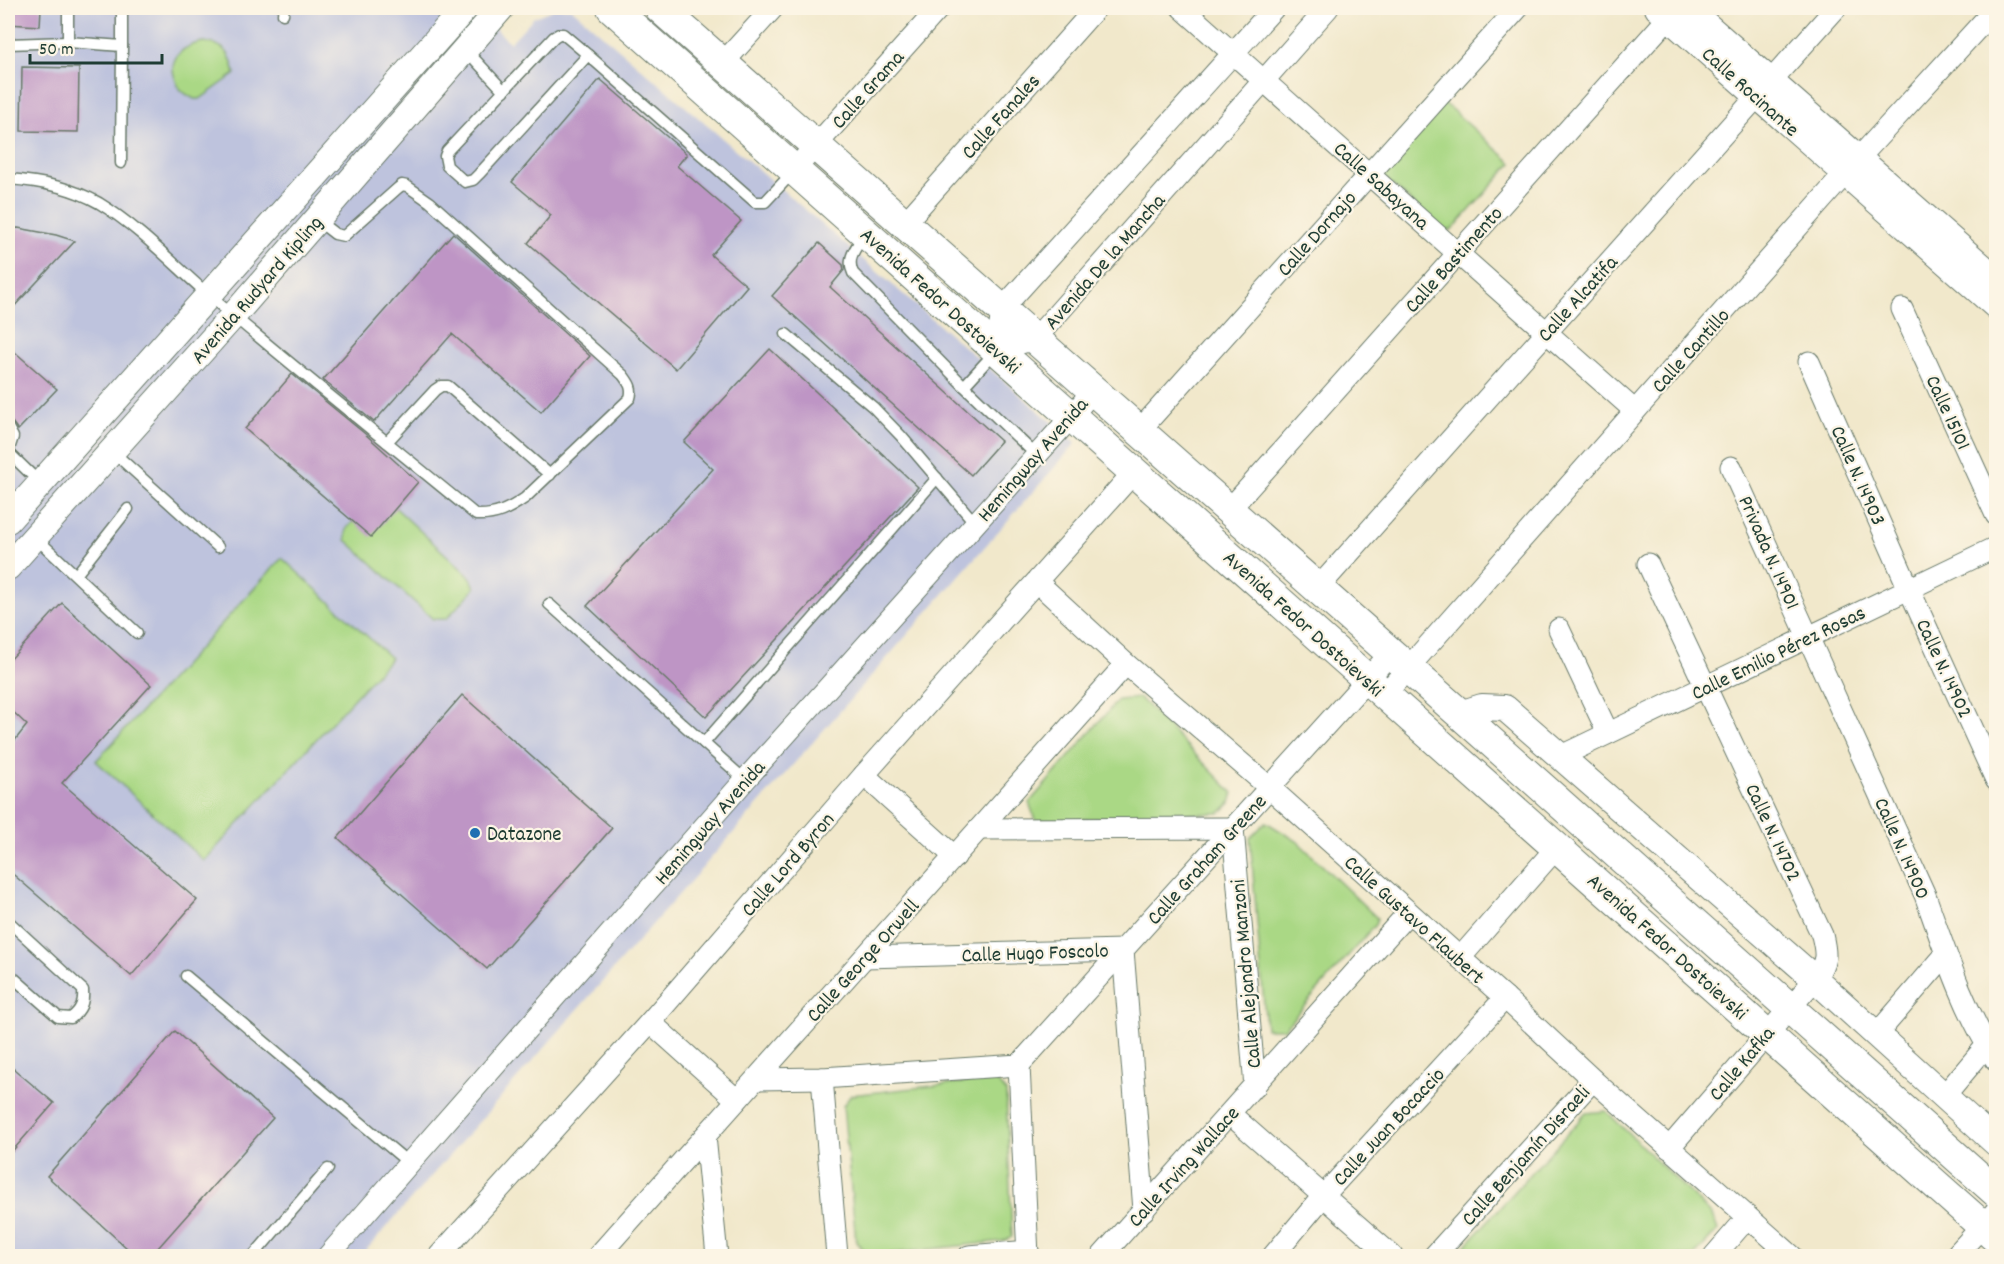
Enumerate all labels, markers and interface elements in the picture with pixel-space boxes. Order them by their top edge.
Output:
scale bar [30,27,162,65]
text: 50 m [39,38,74,63]
street label: Calle Rocinante [1693,41,1805,145]
street label: Calle Grama [826,44,914,137]
street label: Calle Fanales [956,69,1049,167]
street label: Calle Sabayana [1325,136,1436,239]
street label: Calle Dornajo [1271,185,1365,285]
street label: Avenida De la Mancha [1039,187,1175,338]
street label: Calle Bastimento [1399,201,1512,321]
street label: Avenida Rudyard Kipling [185,210,331,372]
street label: Avenida Fedor Dostoievski [852,222,1026,383]
street label: Calle Alcatifa [1532,249,1627,350]
street label: Calle Cantillo [1646,303,1739,401]
street label: Calle 15101 [1916,371,1977,456]
street label: Hemingway Avenida [972,391,1098,530]
street label: Calle N. 14903 [1821,421,1892,531]
street label: Privada N. 14901 [1729,491,1806,615]
street label: Avenida Fedor Dostoievski [1215,545,1389,706]
street label: Calle Emilio Pérez Rosas [1687,599,1872,710]
street label: Calle N. 14902 [1906,615,1978,724]
street label: Hemingway Avenida [649,754,775,893]
street label: Calle N. 14702 [1736,779,1807,887]
street label: Calle Graham Greene [1141,789,1275,933]
street label: Calle N. 14900 [1864,793,1936,905]
street label: Calle Lord Byron [735,807,843,925]
place label: Datazone [487,821,562,851]
marker: Datazone [468,826,482,840]
street label: Calle Gustavo Flaubert [1336,850,1490,993]
street label: Avenida Fedor Dostoievski [1579,868,1753,1029]
street label: Calle Alejandro Manzoni [1225,878,1271,1069]
street label: Calle George Orwell [801,894,928,1030]
street label: Calle Hugo Foscolo [961,937,1109,973]
street label: Calle Kafka [1703,1020,1784,1109]
street label: Calle Juan Bocaccio [1327,1062,1453,1194]
street label: Calle Benjamín Disraeli [1456,1080,1599,1234]
street label: Calle Irving Wallace [1122,1101,1248,1235]

